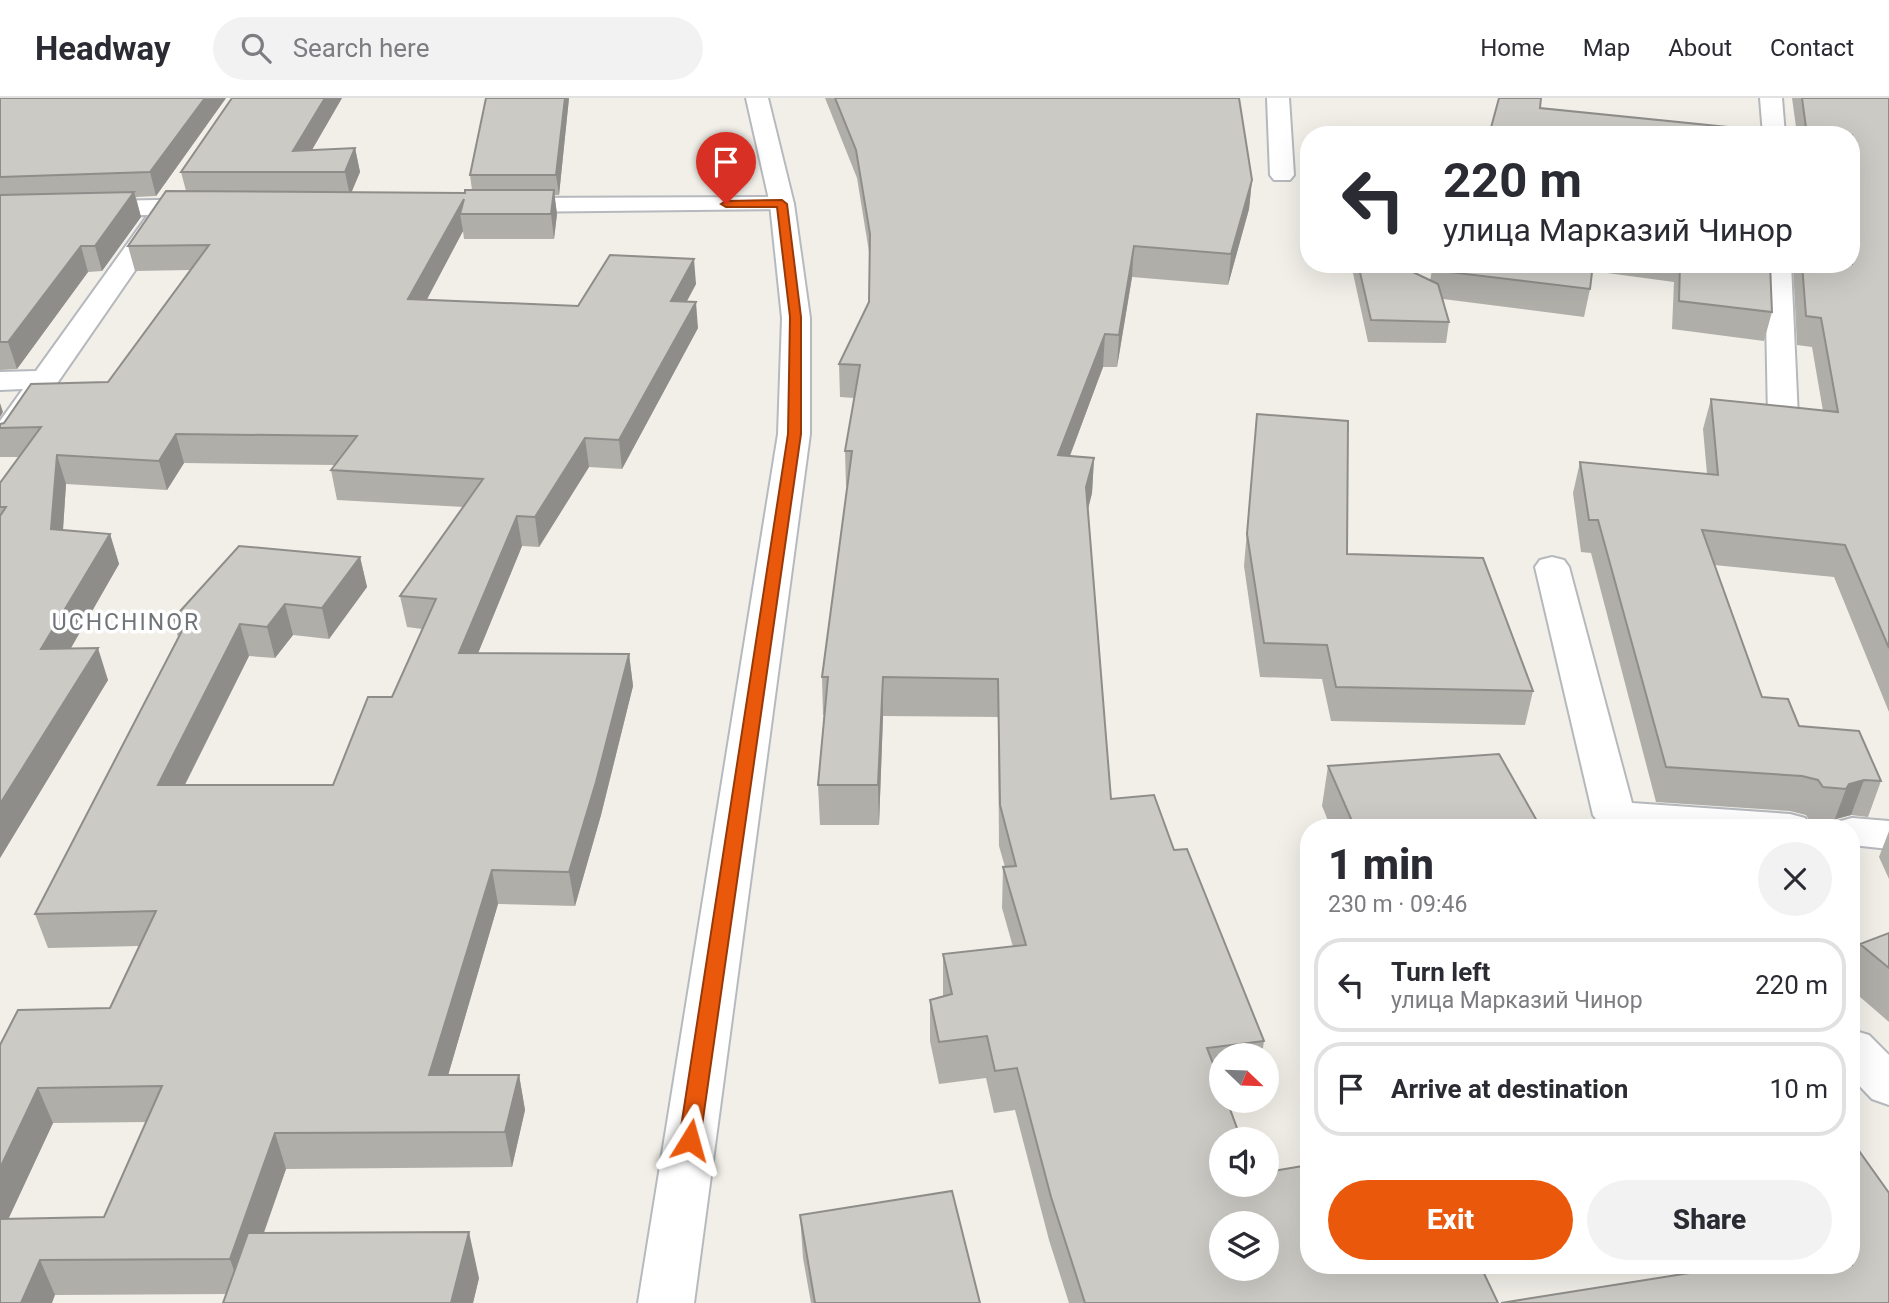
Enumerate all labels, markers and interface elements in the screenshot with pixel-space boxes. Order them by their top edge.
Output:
search box [213,17,703,80]
text: Headway [35,29,171,68]
icon: search [237,29,275,67]
text: Search here [293,33,429,63]
text: Home [1480,34,1545,62]
text: Map [1583,34,1630,62]
text: About [1668,34,1732,62]
text: Contact [1770,34,1854,62]
pin [696,132,756,204]
icon: arrive [707,143,745,181]
text: 220 m [1443,152,1582,209]
icon: left [1328,154,1419,245]
text: улица Марказий Чинор [1443,211,1793,249]
district label: UCHCHINOR [52,609,200,636]
text: 1 min [1328,840,1434,889]
button: close [1758,842,1832,916]
text: 230 m · 09:46 [1328,891,1467,918]
text: Turn left [1391,957,1490,987]
icon: left [1332,966,1370,1004]
text: 220 m [1755,970,1828,1000]
text: улица Марказий Чинор [1391,987,1643,1014]
north arrow [1209,1043,1279,1113]
map controls [1209,1043,1279,1281]
icon: arrive [1332,1070,1370,1108]
text: Arrive at destination [1391,1074,1628,1104]
text: 10 m [1770,1074,1828,1104]
position arrow [653,1103,727,1177]
button: sound [1209,1127,1279,1197]
button: Exit [1328,1180,1573,1260]
button: Share [1587,1180,1832,1260]
button: layers [1209,1211,1279,1281]

